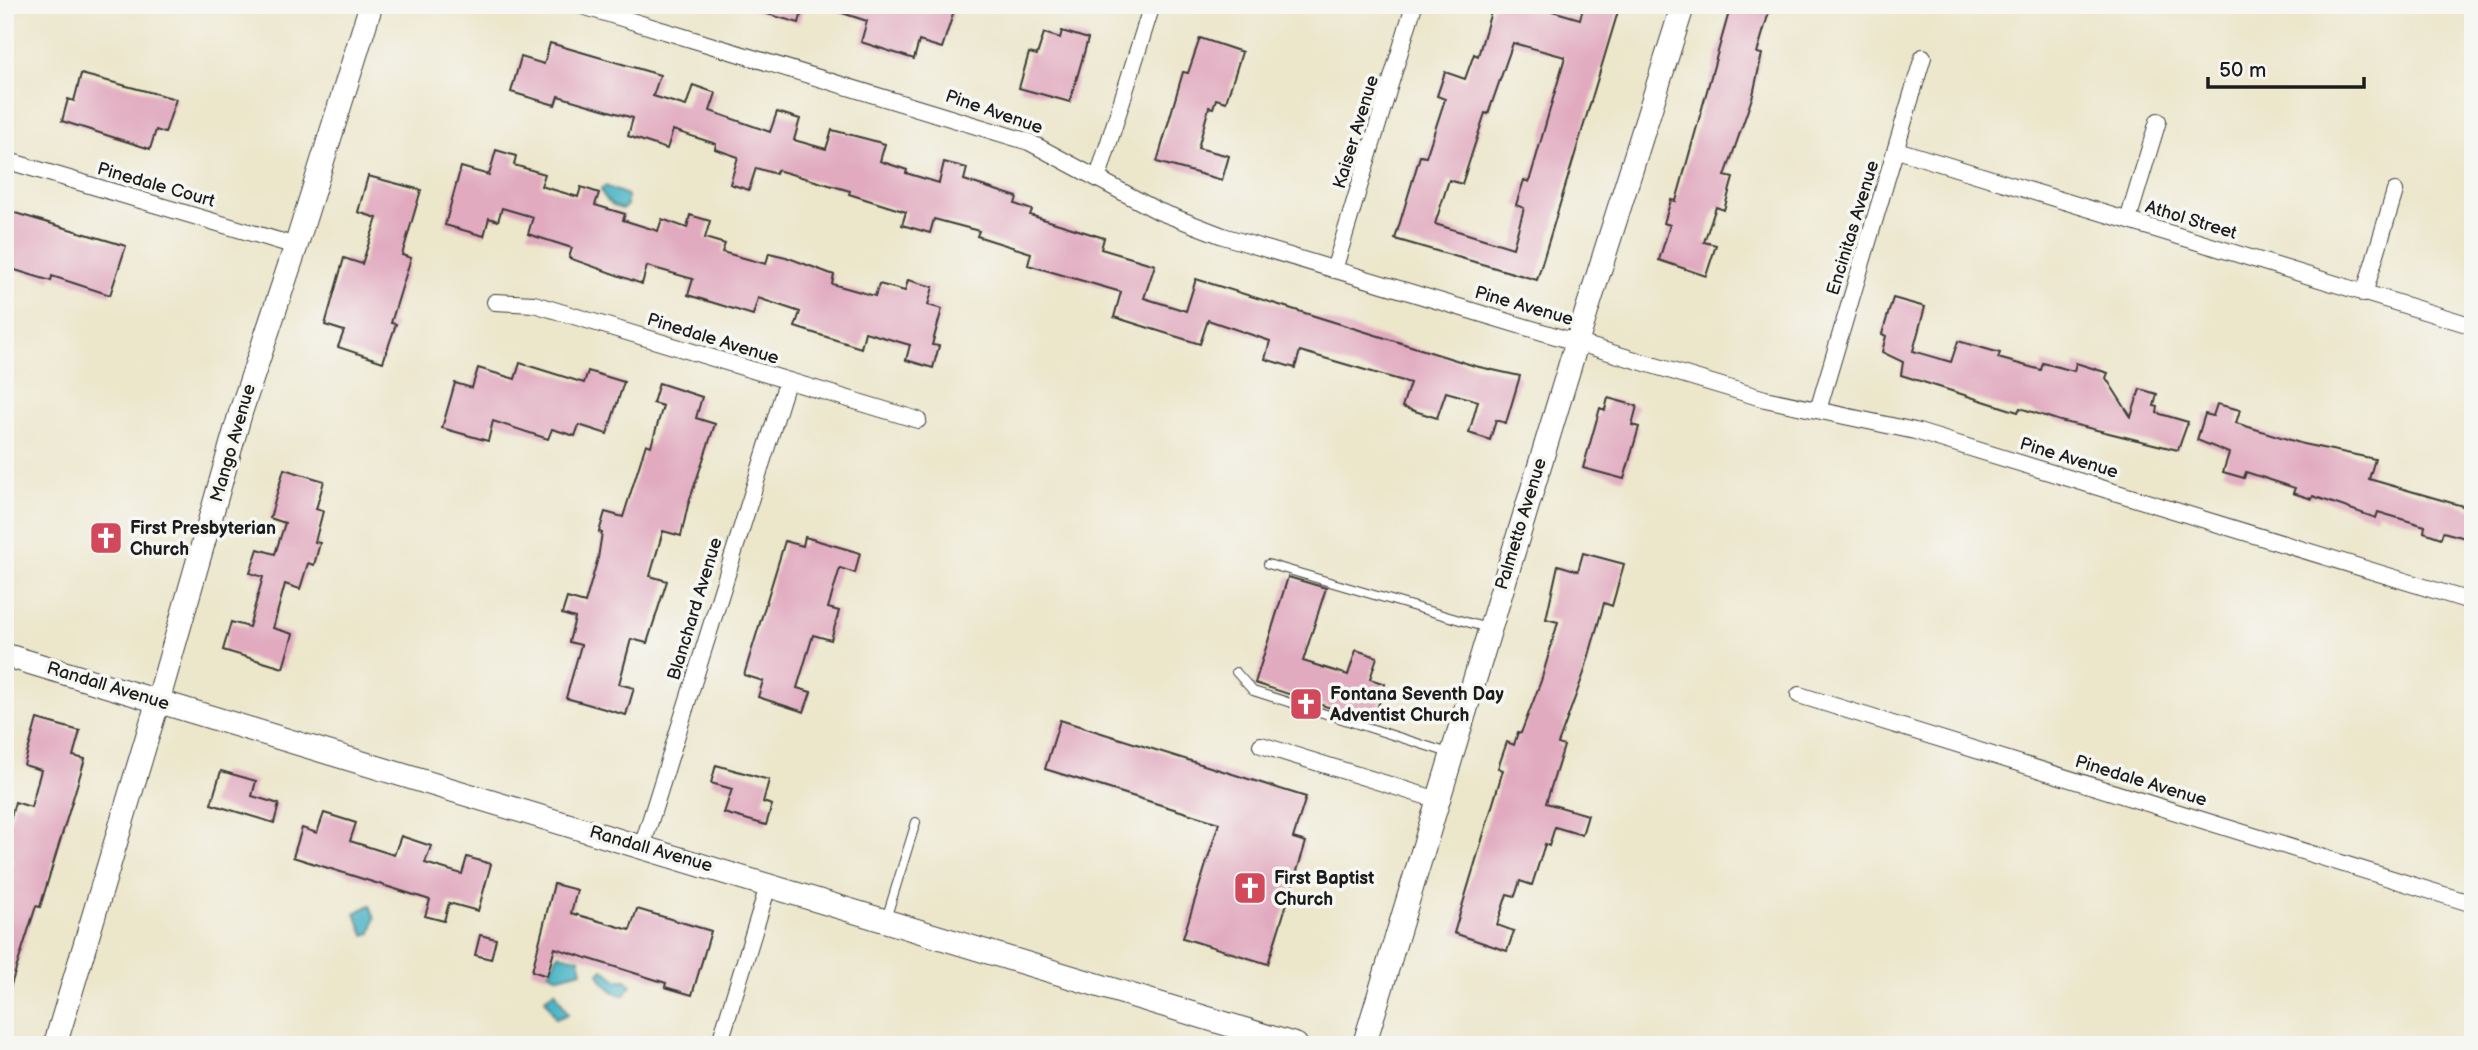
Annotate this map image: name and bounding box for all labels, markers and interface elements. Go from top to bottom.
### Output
scale bar [2208,46,2364,90]
text: 50 m [2219,58,2266,83]
street label: Kaiser Avenue [1329,73,1383,191]
street label: Pine Avenue [943,86,1046,139]
street label: Pinedale Court [95,158,218,212]
street label: Encinitas Avenue [1823,158,1884,298]
street label: Athol Street [2143,196,2240,244]
street label: Pine Avenue [1472,282,1576,330]
street label: Pinedale Avenue [645,309,782,369]
street label: Mango Avenue [206,381,260,504]
street label: Pine Avenue [2017,433,2121,483]
street label: Palmetto Avenue [1491,455,1551,592]
place label: First Presbyterian Church [130,518,276,560]
church icon: First Presbyterian Church [87,519,125,557]
street label: Blanchard Avenue [663,535,727,683]
street label: Randall Avenue [44,657,172,715]
place label: Fontana Seventh Day Adventist Church [1329,684,1504,726]
church icon: Fontana Seventh Day Adventist Church [1287,685,1325,723]
street label: Pinedale Avenue [2073,751,2210,811]
street label: Randall Avenue [587,821,715,877]
place label: First Baptist Church [1274,868,1374,910]
church icon: First Baptist Church [1231,869,1269,907]

